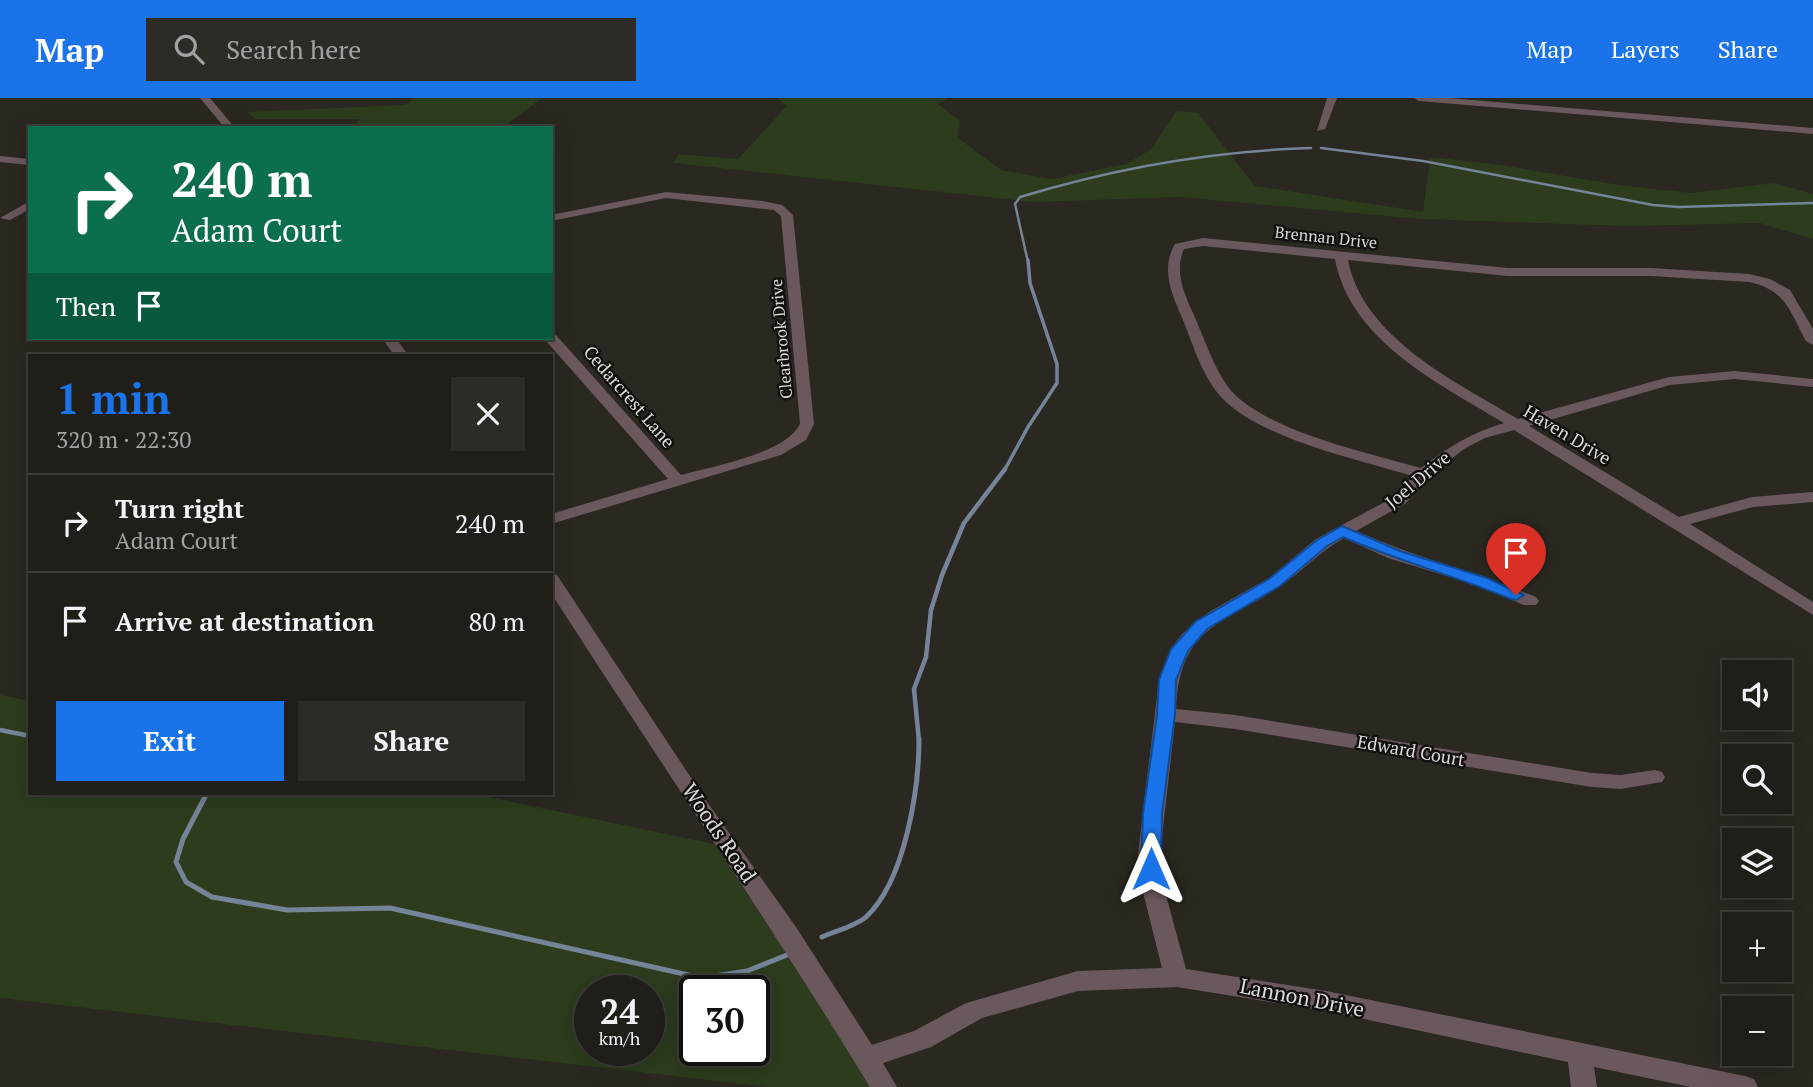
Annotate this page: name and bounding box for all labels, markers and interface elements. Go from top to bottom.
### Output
search box [146,18,636,81]
text: Map [35,28,104,71]
icon: search [170,30,208,68]
text: Search here [226,32,361,66]
text: Map [1526,33,1573,65]
text: Layers [1611,33,1680,65]
text: Share [1718,33,1778,65]
text: 240 m [171,146,313,211]
icon: right [56,154,147,245]
text: Adam Court [171,209,342,251]
street label: Brennan Drive [1274,221,1378,253]
street label: Clearbrook Drive [765,278,797,400]
icon: arrive [130,287,168,325]
text: Then [56,289,116,323]
street label: Cedarcrest Lane [579,340,681,453]
text: 1 min [56,370,171,426]
button: close [451,377,525,451]
street label: Haven Drive [1519,399,1616,470]
text: 320 m · 22:30 [56,424,191,455]
street label: Joel Drive [1380,445,1455,513]
text: Turn right [115,491,244,525]
icon: right [56,504,94,542]
text: 240 m [455,506,525,540]
pin [1486,523,1546,595]
text: Adam Court [115,525,238,556]
icon: arrive [1497,534,1535,572]
icon: arrive [56,602,94,640]
text: Arrive at destination [115,604,374,638]
text: 80 m [469,604,525,638]
map controls [1722,660,1792,1066]
button: sound [1722,660,1792,730]
button: Exit [56,701,284,781]
button: Share [298,701,525,781]
street label: Edward Court [1355,729,1467,771]
button: search [1722,744,1792,814]
street label: Woods Road [676,777,764,888]
button: layers [1722,828,1792,898]
position arrow [1114,832,1188,906]
button: + [1722,912,1792,982]
street label: Lannon Drive [1238,971,1367,1023]
speed limit sign: 30 [679,975,770,1066]
text: 24 [600,988,639,1034]
button: − [1722,996,1792,1066]
text: km/h [599,1026,640,1050]

